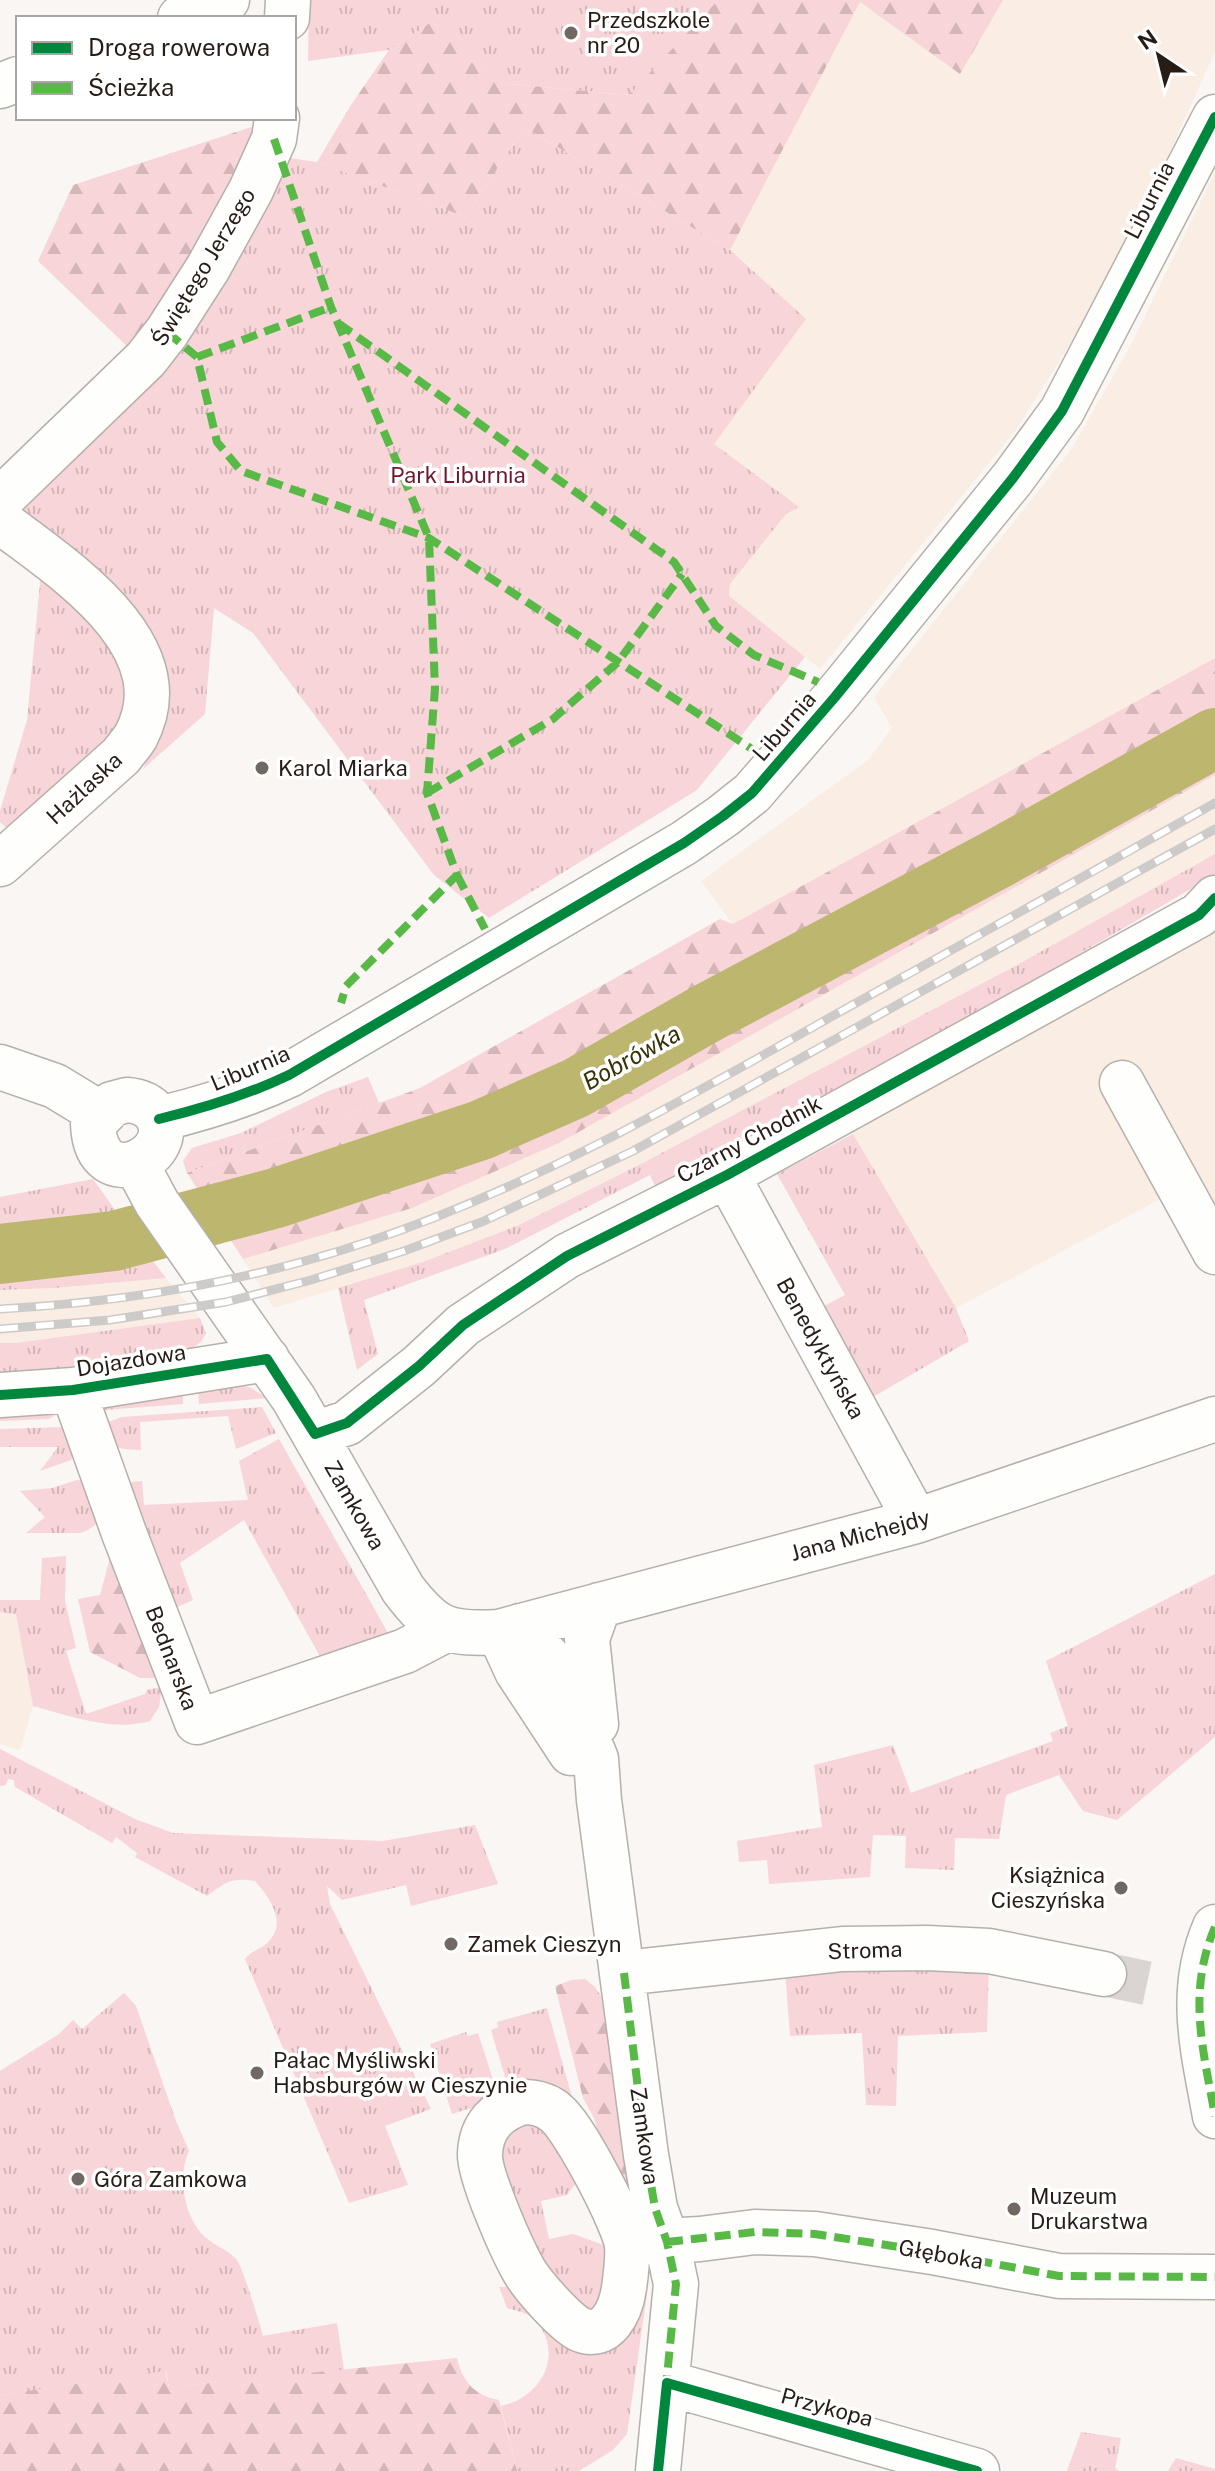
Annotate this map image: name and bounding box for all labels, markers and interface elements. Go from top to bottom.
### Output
place label: Przedszkole nr 20 [587,7,710,58]
legend [16,16,296,120]
north arrow [1119,16,1199,96]
marker: Przedszkole nr 20 [562,24,580,42]
text: N [1133,24,1162,55]
text: Droga rowerowa [88,33,270,61]
text: Ścieżka [88,73,174,101]
street label: Liburnia [1119,157,1179,243]
street label: Świętego Jerzego [145,183,260,351]
park label: Park Liburnia [390,462,526,488]
street label: Liburnia [747,686,821,766]
street label: Hażlaska [41,747,127,829]
place label: Karol Miarka [278,755,408,781]
marker: Karol Miarka [253,759,271,777]
water label: Bobrówka [577,1019,685,1095]
street label: Liburnia [207,1040,293,1096]
street label: Czarny Chodnik [672,1090,826,1188]
street label: Benedyktyńska [771,1273,871,1423]
street label: Dojazdowa [74,1339,188,1381]
street label: Zamkowa [319,1456,391,1554]
street label: Jana Michejdy [787,1504,933,1566]
street label: Bednarska [140,1602,204,1714]
place label: Książnica Cieszyńska [991,1862,1105,1913]
marker: Książnica Cieszyńska [1112,1879,1130,1897]
place label: Zamek Cieszyn [467,1931,621,1957]
marker: Zamek Cieszyn [442,1935,460,1953]
street label: Stroma [827,1936,903,1964]
place label: Pałac Myśliwski Habsburgów w Cieszynie [273,2047,528,2098]
marker: Pałac Myśliwski Habsburgów w Cieszynie [248,2064,266,2082]
street label: Zamkowa [625,2085,665,2187]
place label: Góra Zamkowa [94,2166,247,2192]
marker: Góra Zamkowa [69,2170,87,2188]
place label: Muzeum Drukarstwa [1030,2183,1148,2234]
marker: Muzeum Drukarstwa [1005,2200,1023,2218]
street label: Głęboka [897,2234,985,2274]
street label: Przykopa [778,2382,876,2432]

